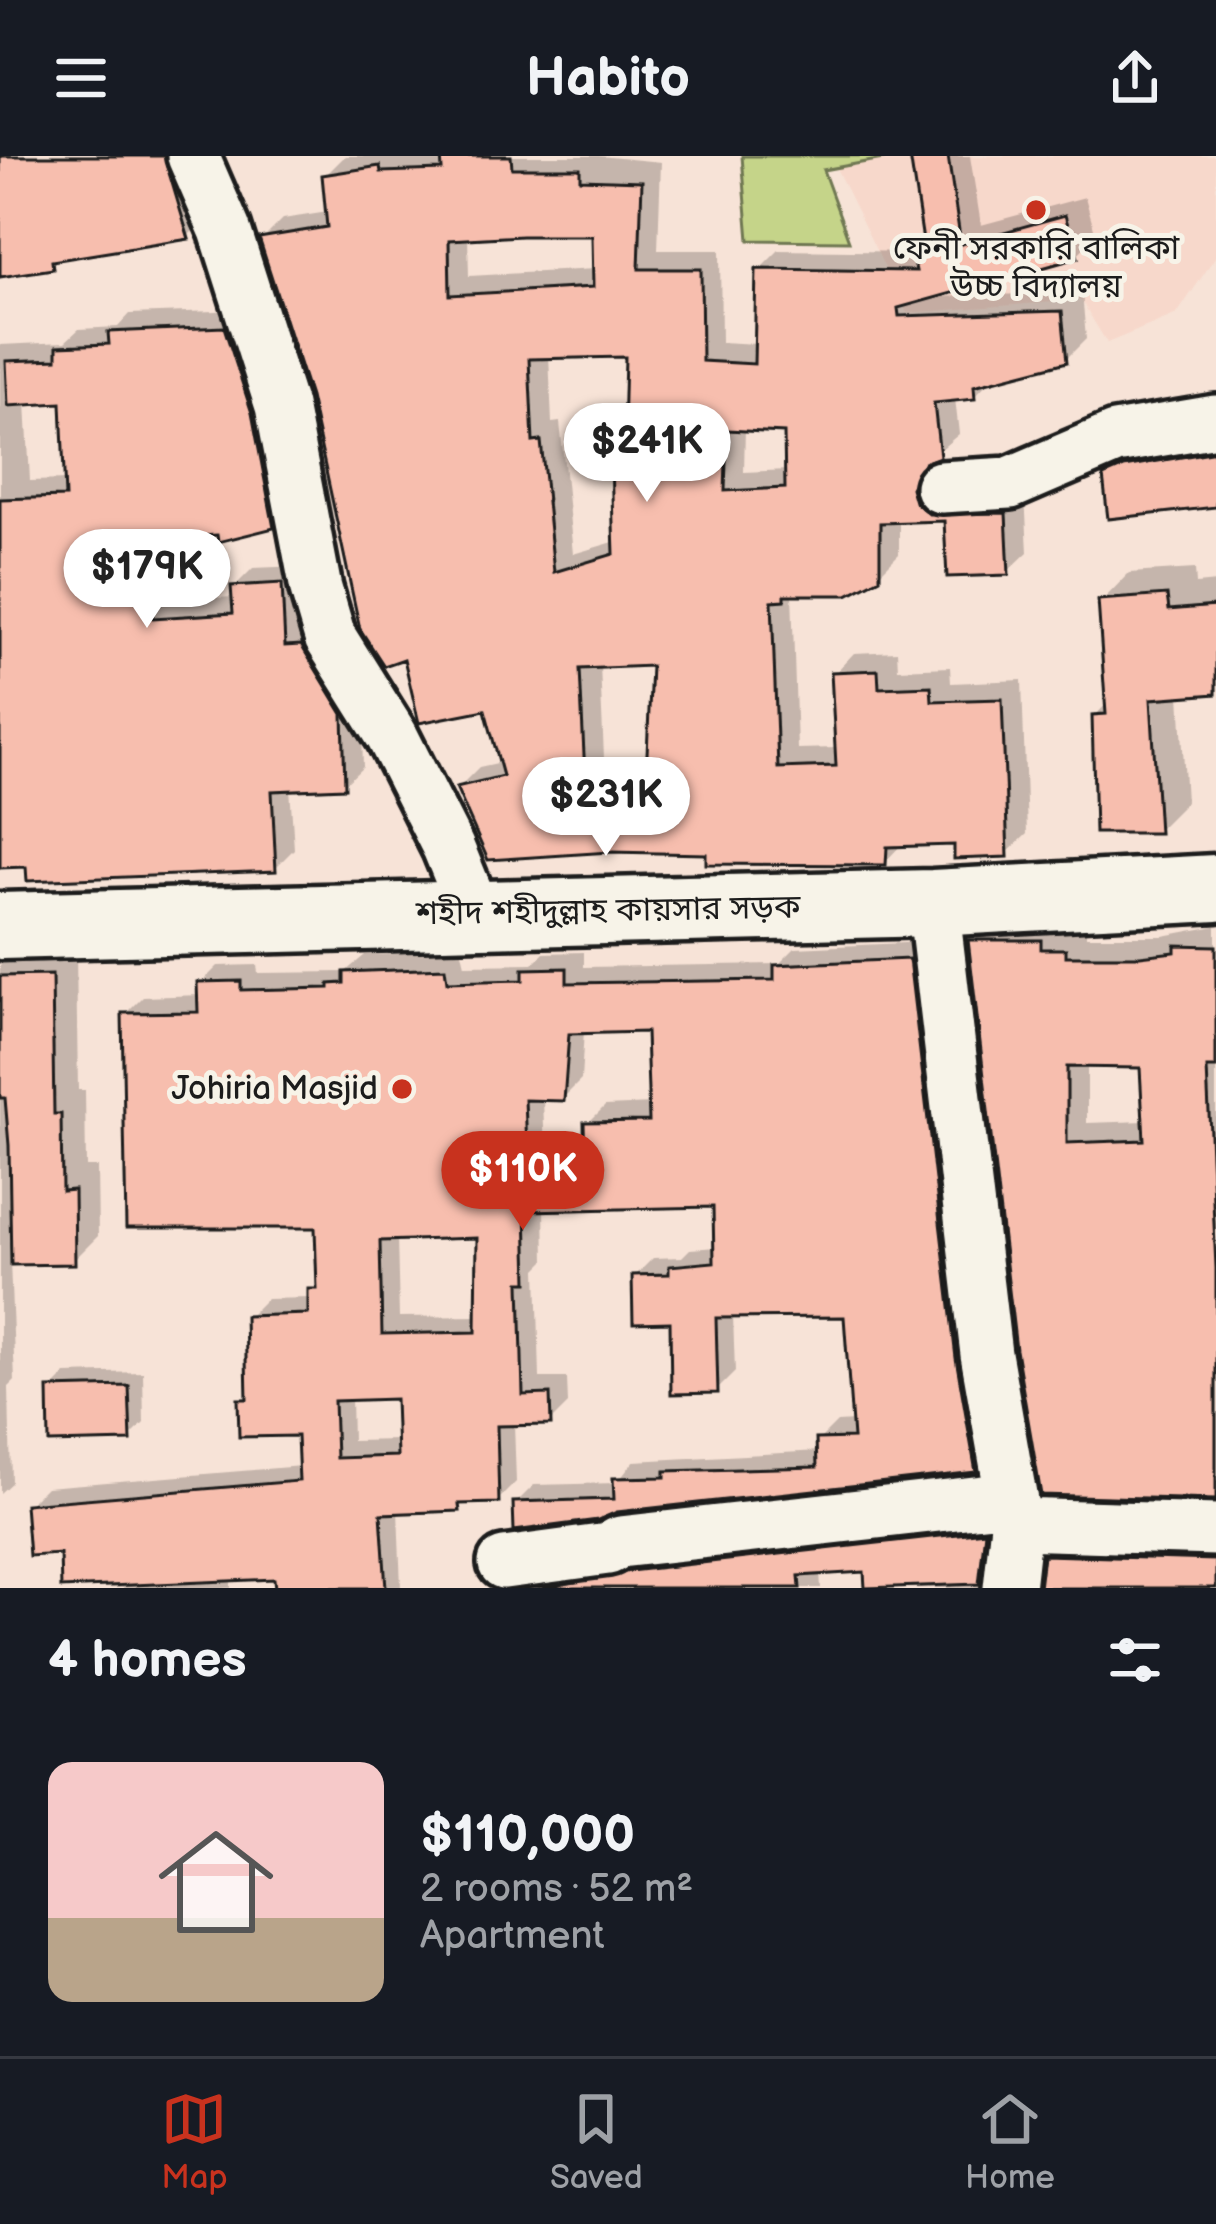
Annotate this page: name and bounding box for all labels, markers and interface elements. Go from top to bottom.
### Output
icon: menu [48,45,114,111]
icon: share [1102,45,1168,111]
text: Habito [526,46,690,111]
marker: ফেনী সরকারি বালিকা উচ্চ বিদ্যালয় [1023,197,1049,223]
place label: ফেনী সরকারি বালিকা উচ্চ বিদ্যালয় [893,228,1181,307]
pin: $241K [563,403,731,505]
text: $241K [591,418,703,465]
pin: $179K [63,529,231,631]
text: $179K [90,544,204,591]
pin: $231K [522,757,690,859]
text: $231K [549,772,663,819]
street label: শহীদ শহীদুল্লাহ কায়সার সড়ক [414,887,801,934]
place label: Johiria Masjid [172,1069,378,1109]
marker: Johiria Masjid [389,1076,415,1102]
pin: $110K [439,1131,607,1233]
text: $110K [468,1146,578,1193]
icon: filters [1102,1627,1168,1693]
text: 4 homes [48,1630,247,1691]
text: $110,000 [420,1805,635,1866]
icon: home [144,1810,288,1954]
text: 2 rooms · 52 m² [420,1866,693,1913]
text: Apartment [420,1913,604,1960]
tab: Map [161,2086,228,2198]
tab: Saved [550,2086,643,2198]
tab: Home [965,2086,1055,2198]

